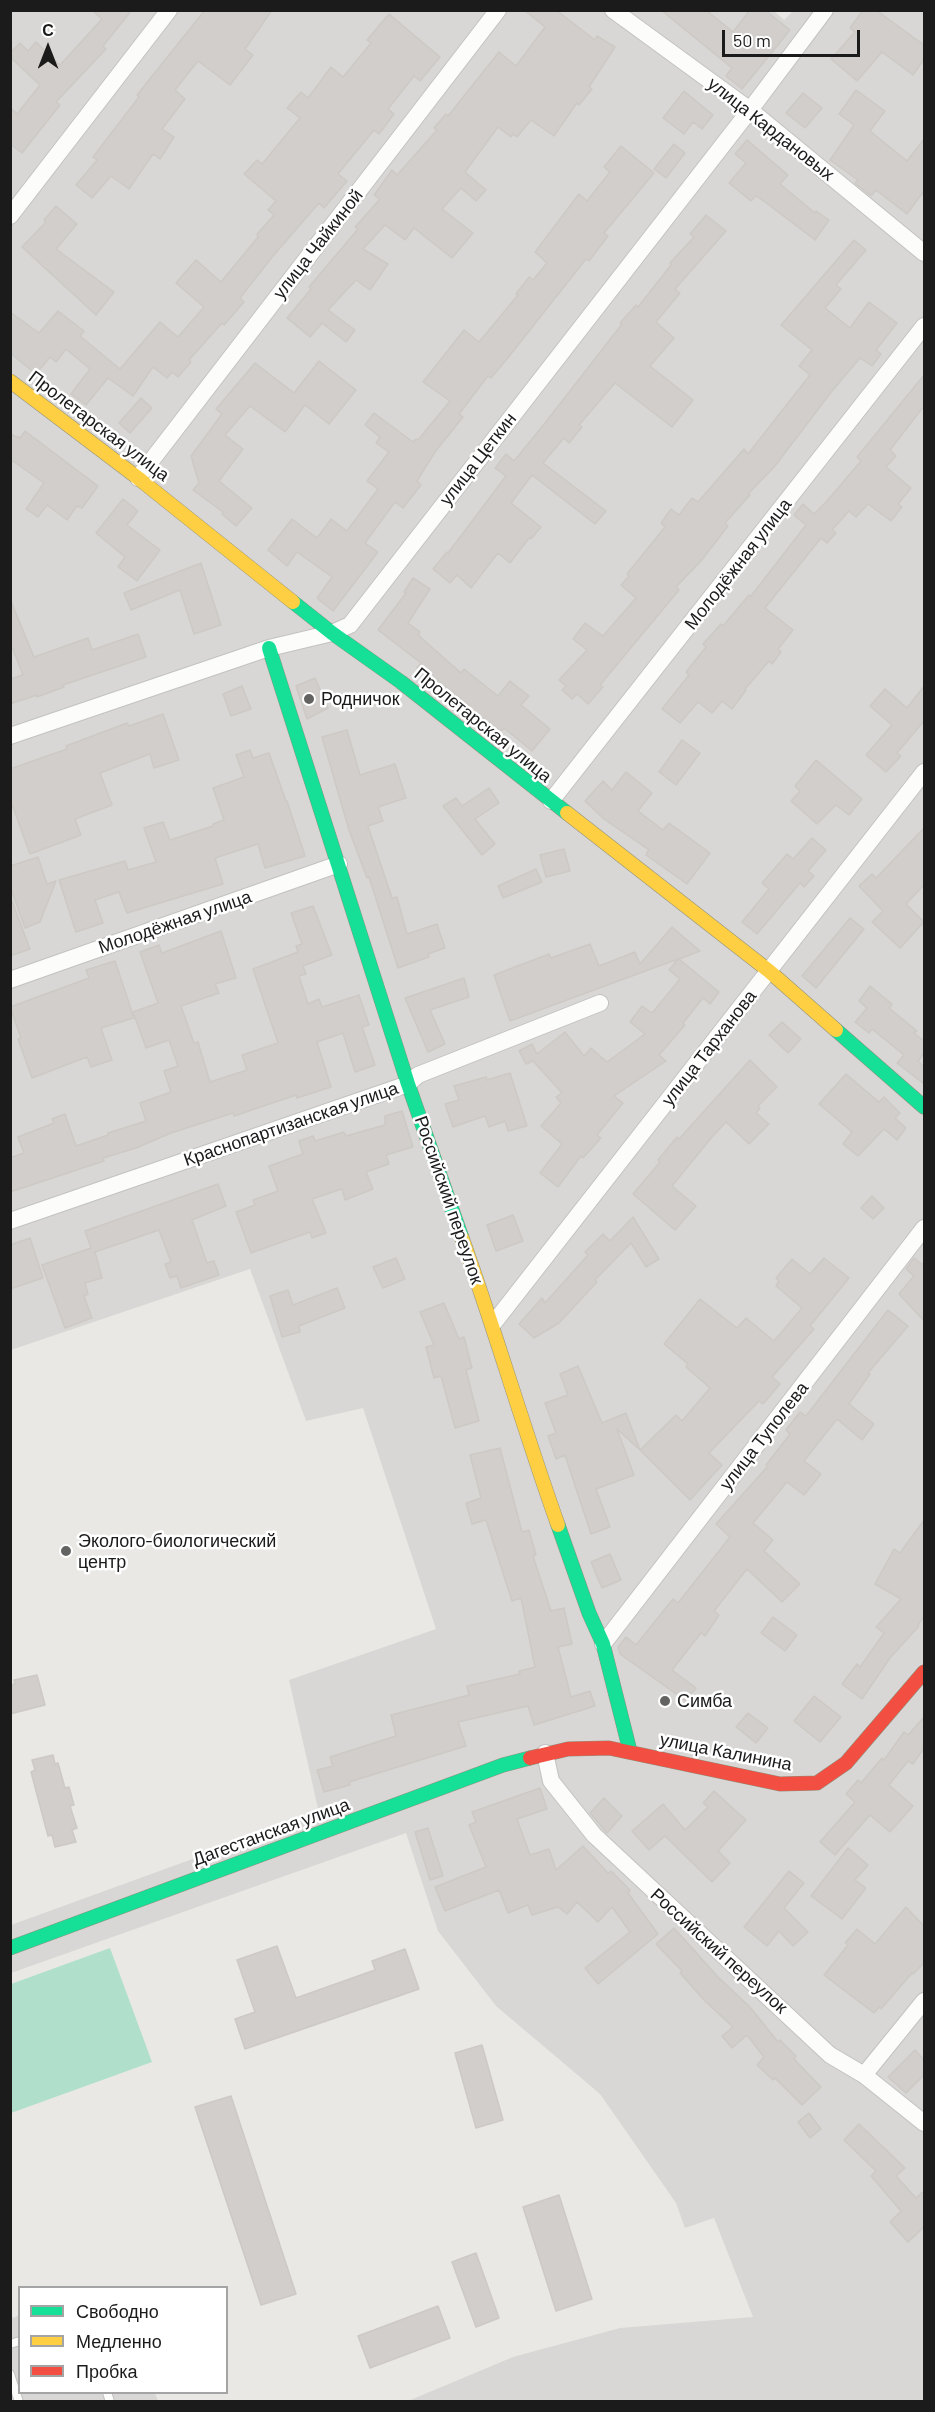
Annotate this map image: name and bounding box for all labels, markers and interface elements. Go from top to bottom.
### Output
north arrow [18,18,78,78]
scale bar [725,18,863,56]
text: С [42,20,54,39]
text: 50 m [733,29,771,51]
street label: улица Кардановых [703,73,839,185]
street label: улица Чайкиной [269,185,367,303]
street label: Пролетарская улица [24,366,174,486]
street label: улица Цеткин [435,408,521,510]
street label: Молодёжная улица [680,494,796,634]
street label: Пролетарская улица [410,663,556,787]
place label: Родничок [321,688,400,710]
marker: Родничок [302,692,316,706]
street label: Молодёжная улица [96,886,254,958]
street label: улица Тарханова [657,986,761,1110]
street label: Краснопартизанская улица [181,1077,401,1171]
street label: Российский переулок [410,1113,488,1287]
street label: улица Туполева [715,1378,813,1494]
place label: Эколого-биологический центр [78,1530,276,1572]
marker: Эколого-биологический центр [59,1544,73,1558]
place label: Симба [677,1690,732,1712]
marker: Симба [658,1694,672,1708]
street label: улица Калинина [658,1729,794,1775]
street label: Дагестанская улица [190,1794,352,1870]
street label: Российский переулок [646,1884,792,2018]
legend [18,2286,228,2394]
text: Свободно [76,2300,159,2322]
text: Медленно [76,2330,162,2352]
text: Пробка [76,2360,138,2382]

